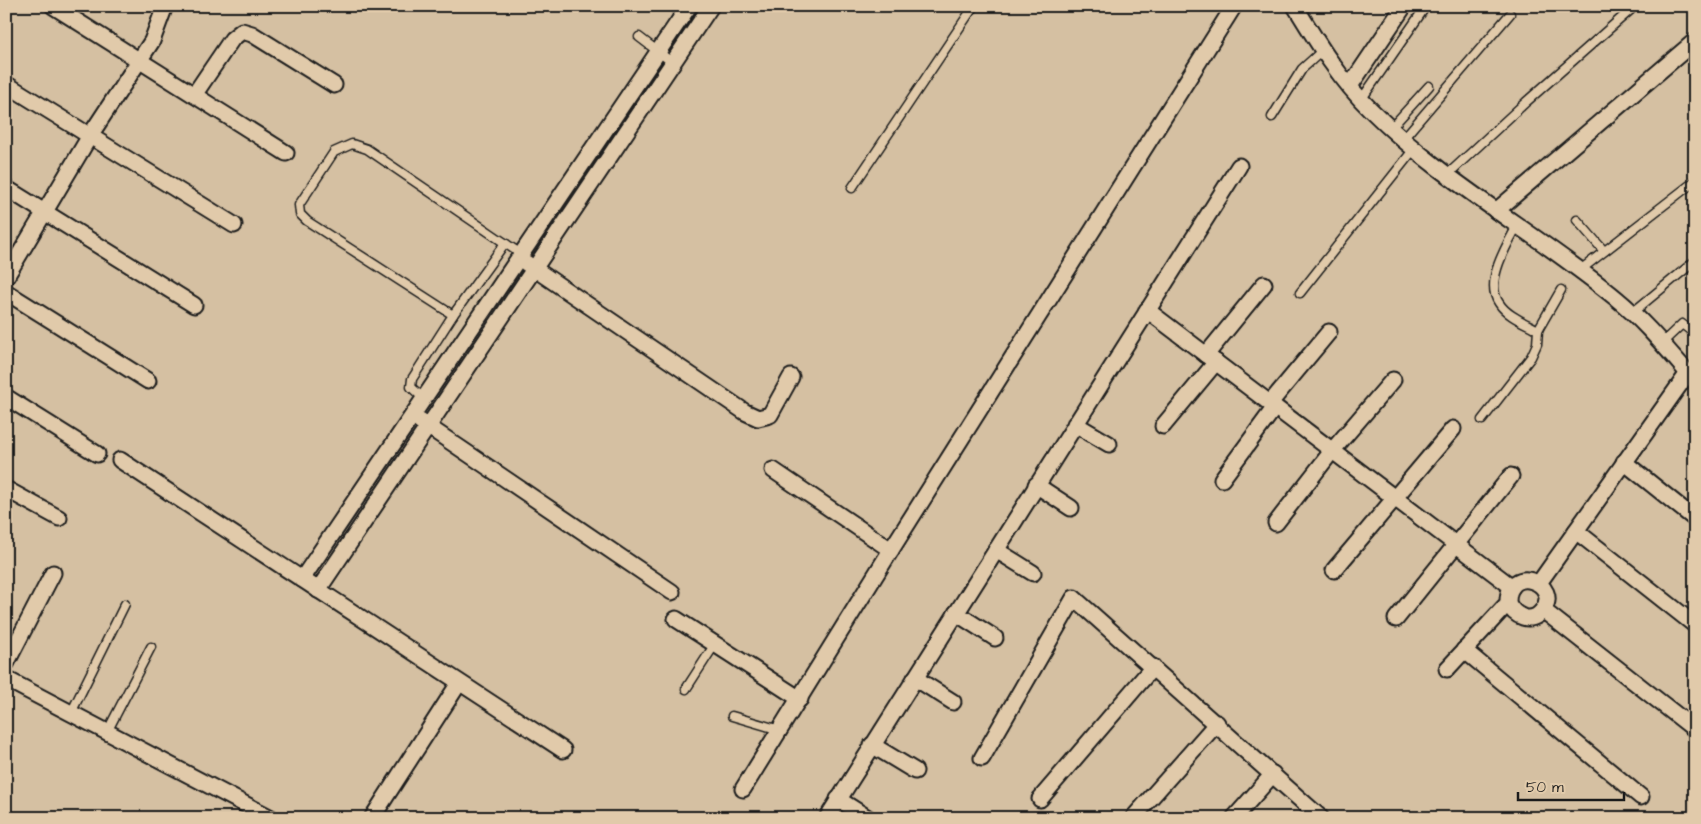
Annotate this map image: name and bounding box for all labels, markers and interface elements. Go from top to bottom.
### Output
scale bar [1518,769,1625,801]
text: 50 m [1526,777,1564,798]

